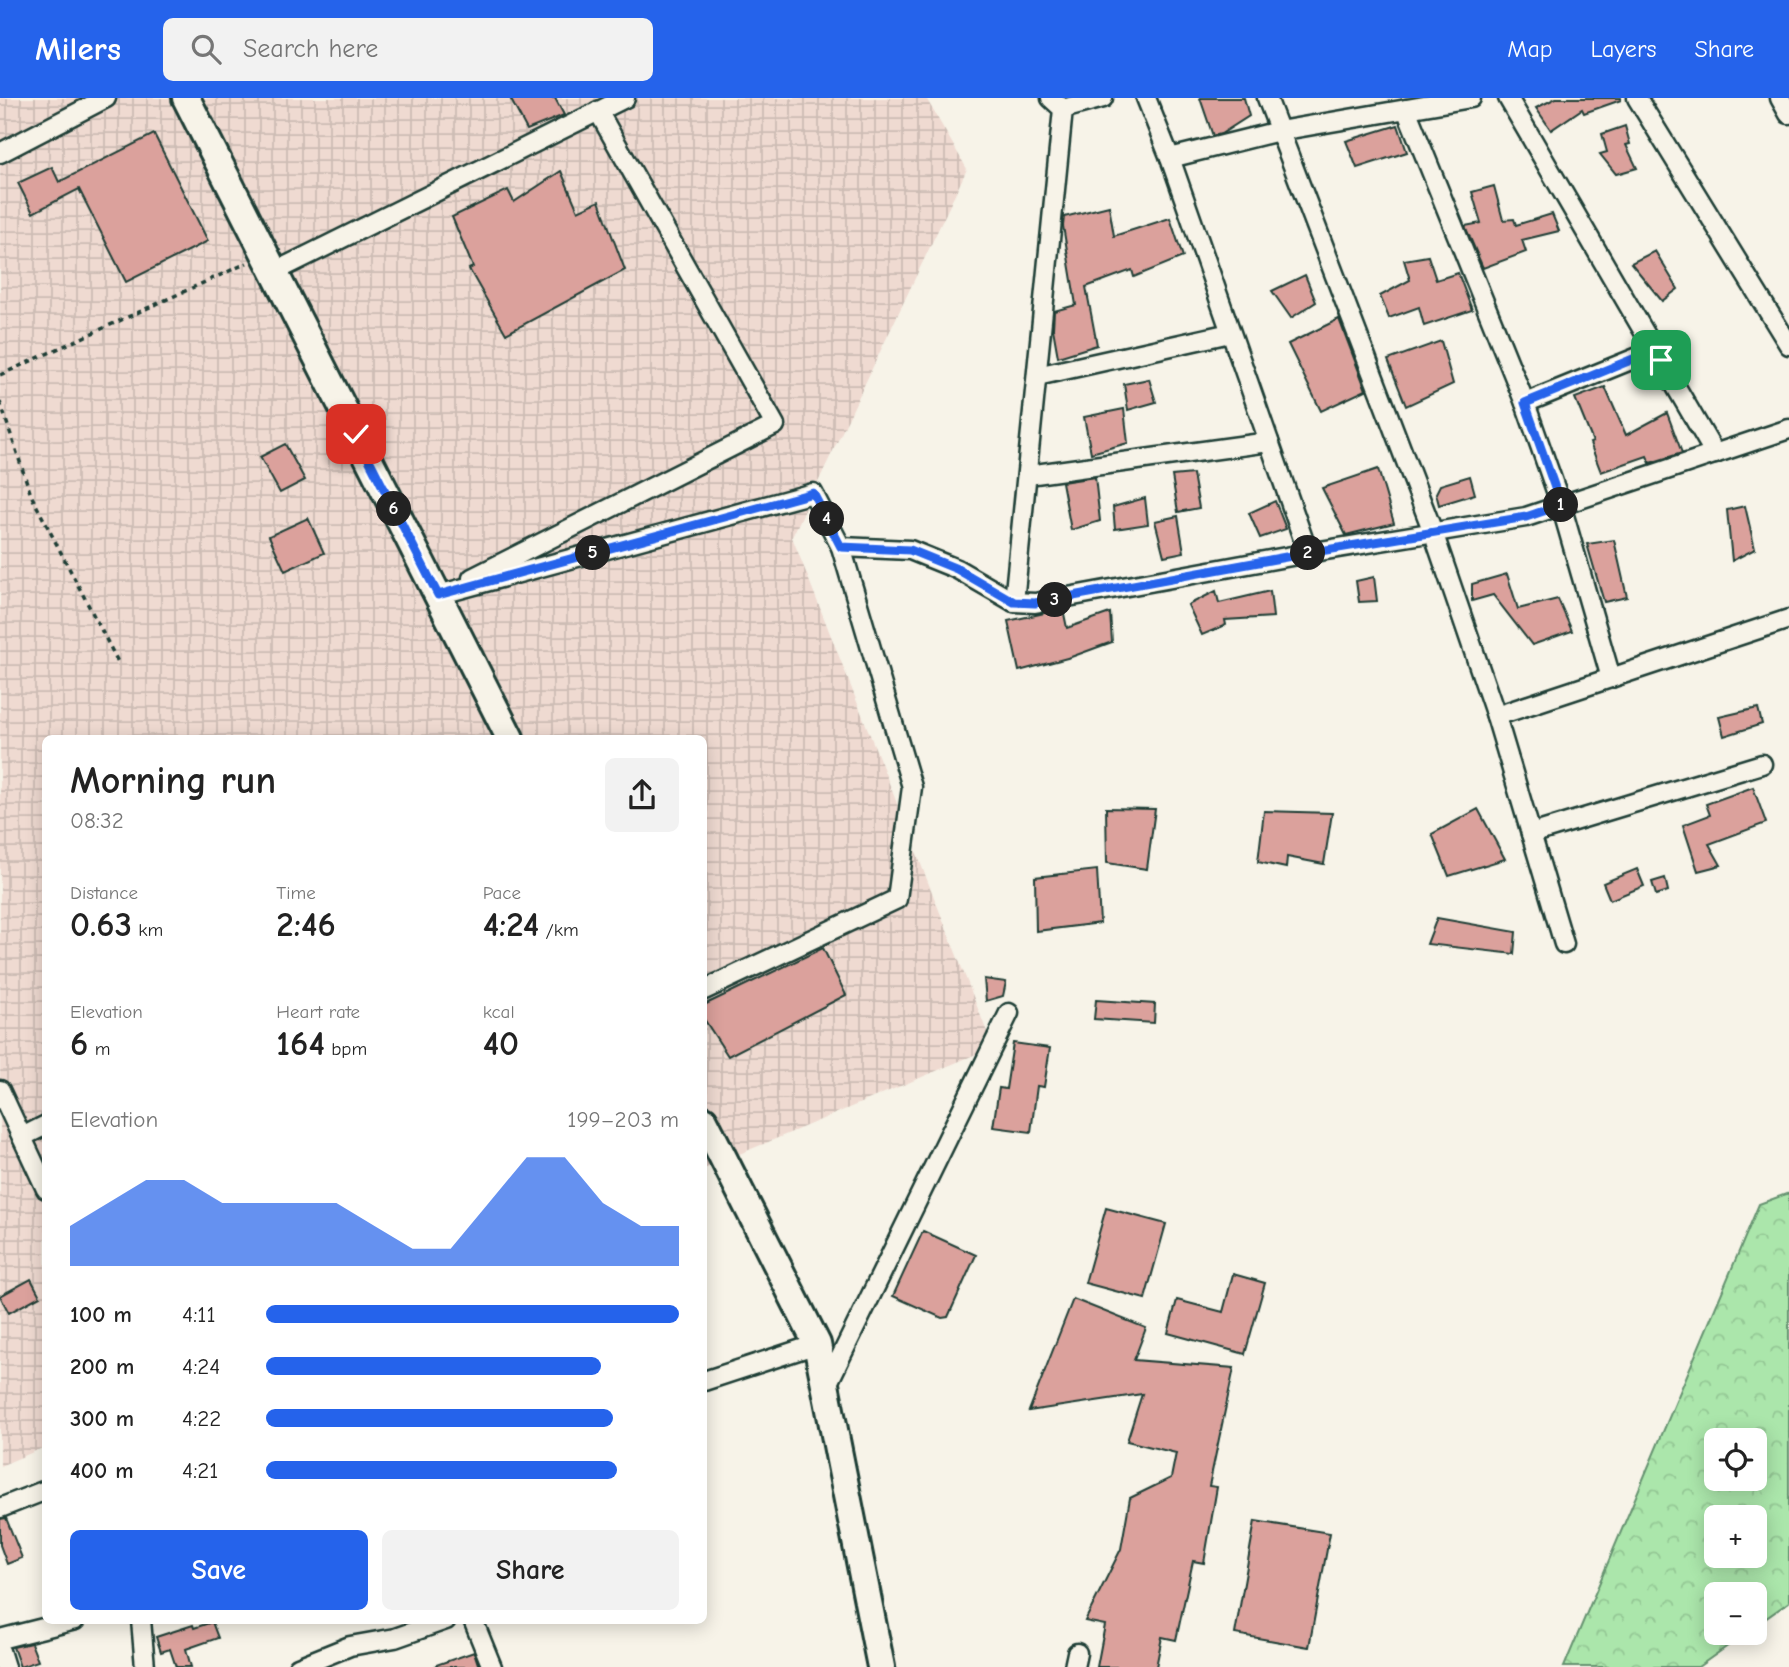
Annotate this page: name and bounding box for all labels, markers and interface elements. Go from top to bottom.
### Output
search box [163,18,653,81]
text: Milers [35,30,121,68]
icon: search [187,30,225,68]
text: Search here [243,34,378,64]
text: Map [1507,35,1553,63]
text: Layers [1591,35,1656,63]
text: Share [1694,35,1754,63]
pin [1631,330,1691,390]
icon: arrive [1642,341,1680,379]
pin [326,404,386,464]
icon: check [337,415,375,453]
pin: 1 [1544,488,1578,522]
pin: 6 [376,492,412,526]
text: 1 [1557,493,1564,515]
text: 6 [389,497,398,519]
pin: 4 [810,502,844,536]
text: 4 [822,507,831,529]
pin: 5 [576,536,610,570]
pin: 2 [1290,536,1326,570]
text: 5 [587,541,598,563]
text: 2 [1303,541,1312,563]
pin: 3 [1038,582,1072,618]
text: 3 [1050,588,1059,610]
button: share [605,758,679,832]
text: Morning run [70,759,276,803]
text: 08:32 [70,807,124,834]
text: Distance [70,882,138,904]
text: Time [276,882,316,904]
text: Pace [483,882,521,904]
text: 0.63 [70,904,132,945]
text: 2:46 [276,904,336,945]
text: 4:24 [483,904,539,945]
text: km [132,919,163,941]
text: /km [539,919,579,941]
text: Elevation [70,1001,143,1023]
text: Heart rate [276,1001,360,1023]
text: kcal [483,1001,515,1023]
text: 6 [70,1023,88,1064]
text: 164 [276,1023,325,1064]
text: 40 [483,1023,519,1064]
text: m [88,1038,110,1060]
text: bpm [325,1038,367,1060]
text: Elevation [70,1106,158,1133]
text: 199–203 m [567,1106,679,1133]
text: 100 m [70,1301,132,1328]
text: 4:11 [182,1301,216,1328]
text: 200 m [70,1353,134,1380]
text: 4:24 [182,1353,220,1380]
text: 300 m [70,1405,134,1432]
text: 4:22 [182,1405,221,1432]
map controls [1704,1428,1767,1645]
button: locate [1704,1428,1767,1491]
text: 400 m [70,1457,134,1484]
text: 4:21 [182,1457,218,1484]
button: + [1704,1505,1767,1568]
button: Save [70,1530,368,1610]
button: Share [382,1530,679,1610]
button: − [1704,1582,1767,1645]

